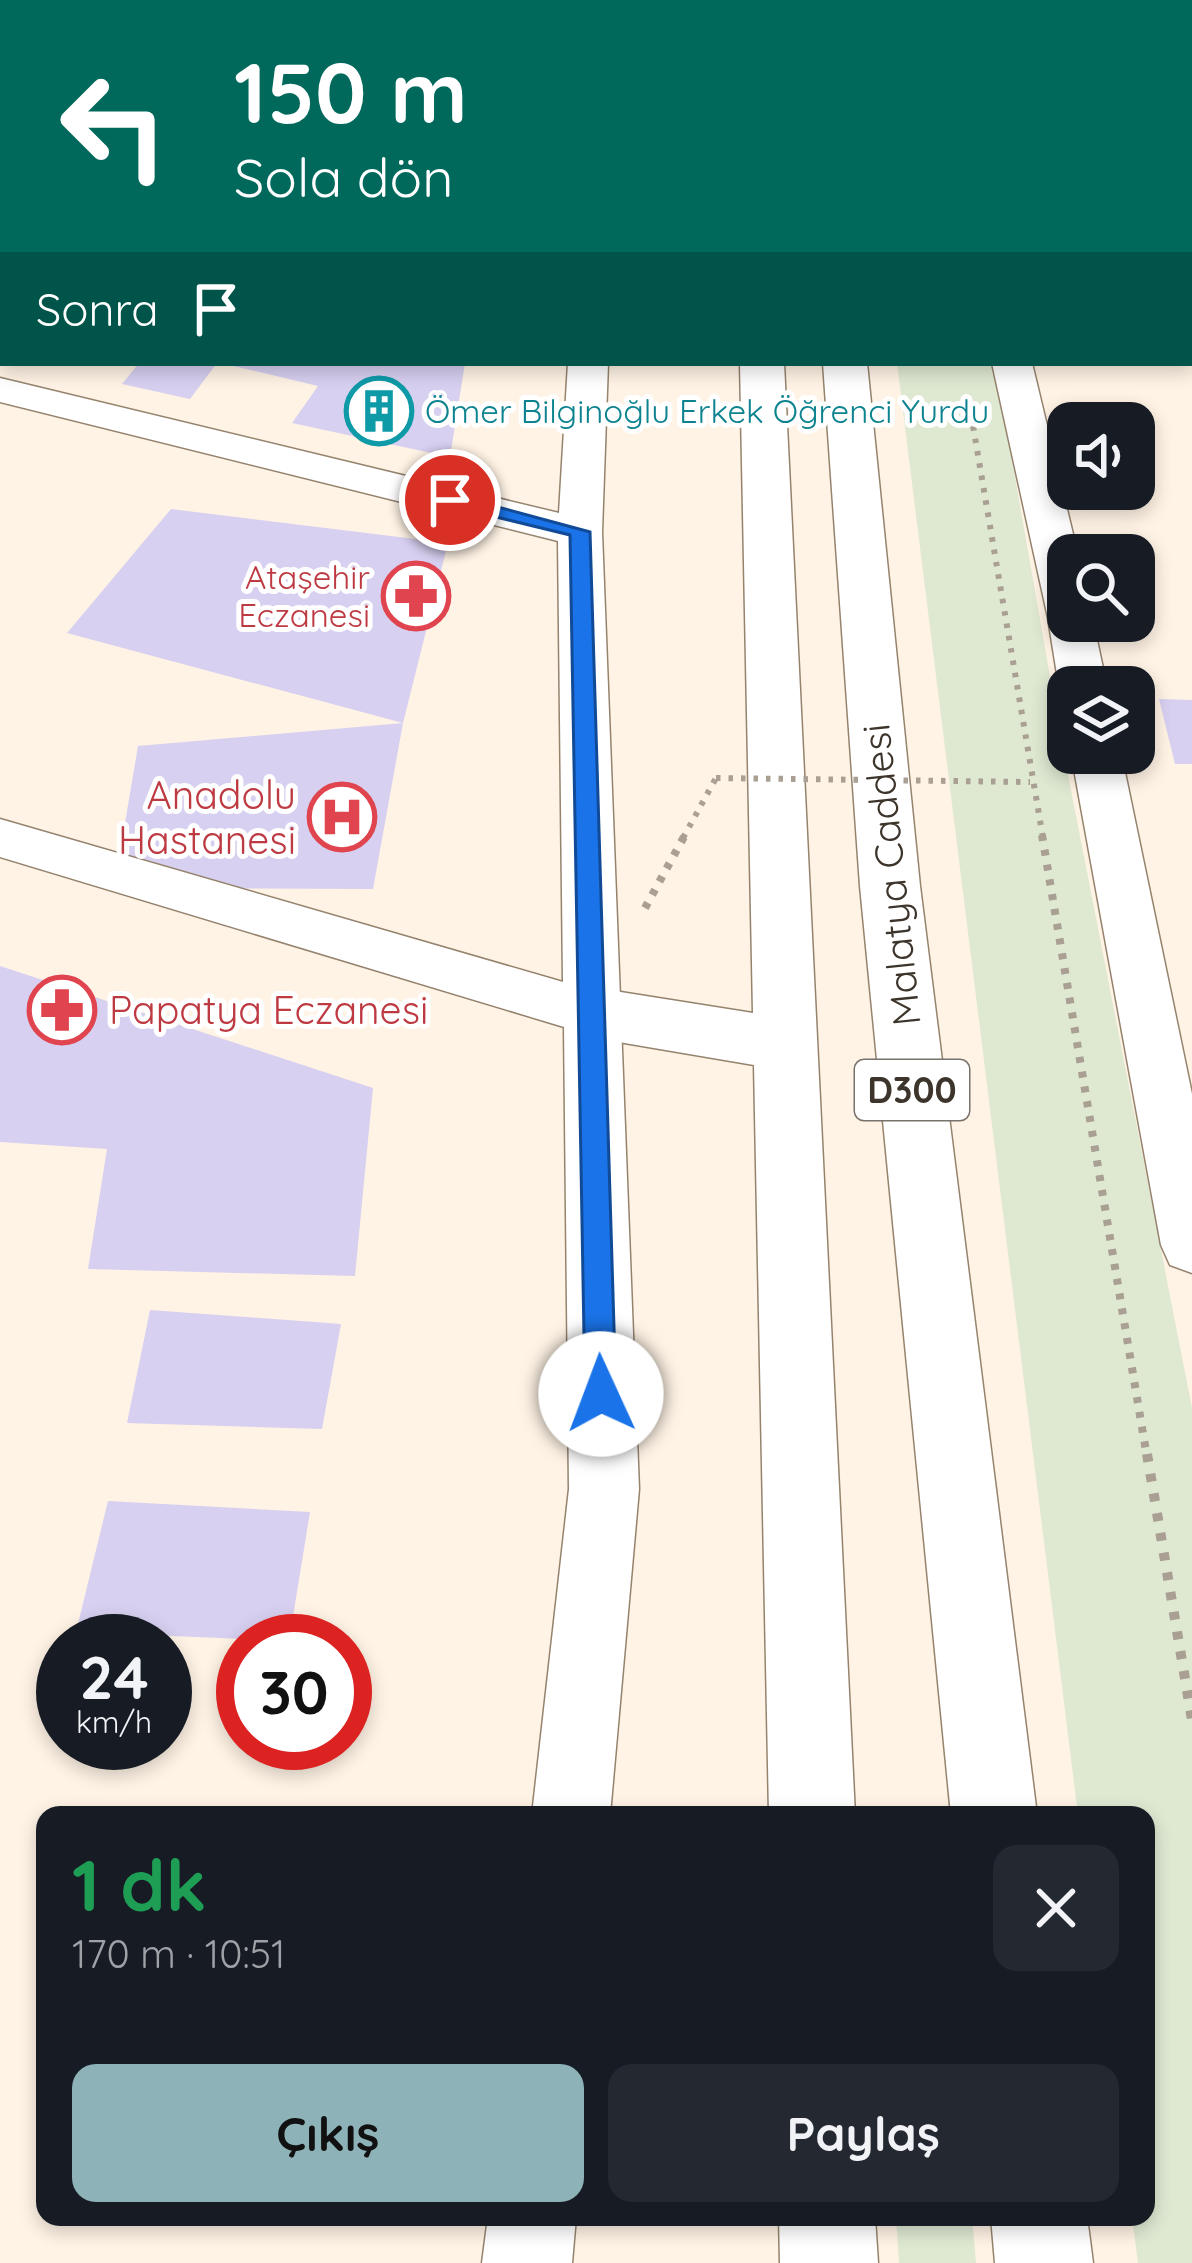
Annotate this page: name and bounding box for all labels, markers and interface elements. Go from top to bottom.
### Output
text: 150 m [234,39,468,144]
icon: left [36,48,192,204]
text: Sola dön [234,143,453,211]
icon: arrive [183,276,249,342]
text: Sonra [36,281,159,337]
building icon: Ömer Bilginoğlu Erkek Öğrenci Yurdu [344,376,414,446]
place label: Ömer Bilginoğlu Erkek Öğrenci Yurdu [425,390,989,431]
map controls [1047,402,1155,774]
button: sound [1047,402,1155,510]
pin [399,449,501,551]
icon: arrive [417,467,483,533]
button: search [1047,534,1155,642]
place label: Ataşehir Eczanesi [238,556,370,635]
pharmacy icon: Ataşehir Eczanesi [381,561,451,631]
button: layers [1047,666,1155,774]
street label: Malatya Caddesi [850,722,931,1028]
place label: Anadolu Hastanesi [118,770,296,864]
hospital icon: Anadolu Hastanesi [307,782,377,852]
pharmacy icon: Papatya Eczanesi [27,975,97,1045]
place label: Papatya Eczanesi [109,985,428,1034]
road number: D300 [855,1060,969,1120]
position arrow [538,1331,664,1457]
speed limit sign: 30 [216,1614,372,1770]
text: 24 [79,1639,149,1714]
text: km/h [76,1703,152,1741]
text: 1 dk [72,1839,206,1929]
button: close [993,1845,1119,1971]
text: 170 m · 10:51 [72,1929,285,1978]
button: Çıkış [72,2064,584,2202]
button: Paylaş [608,2064,1119,2202]

